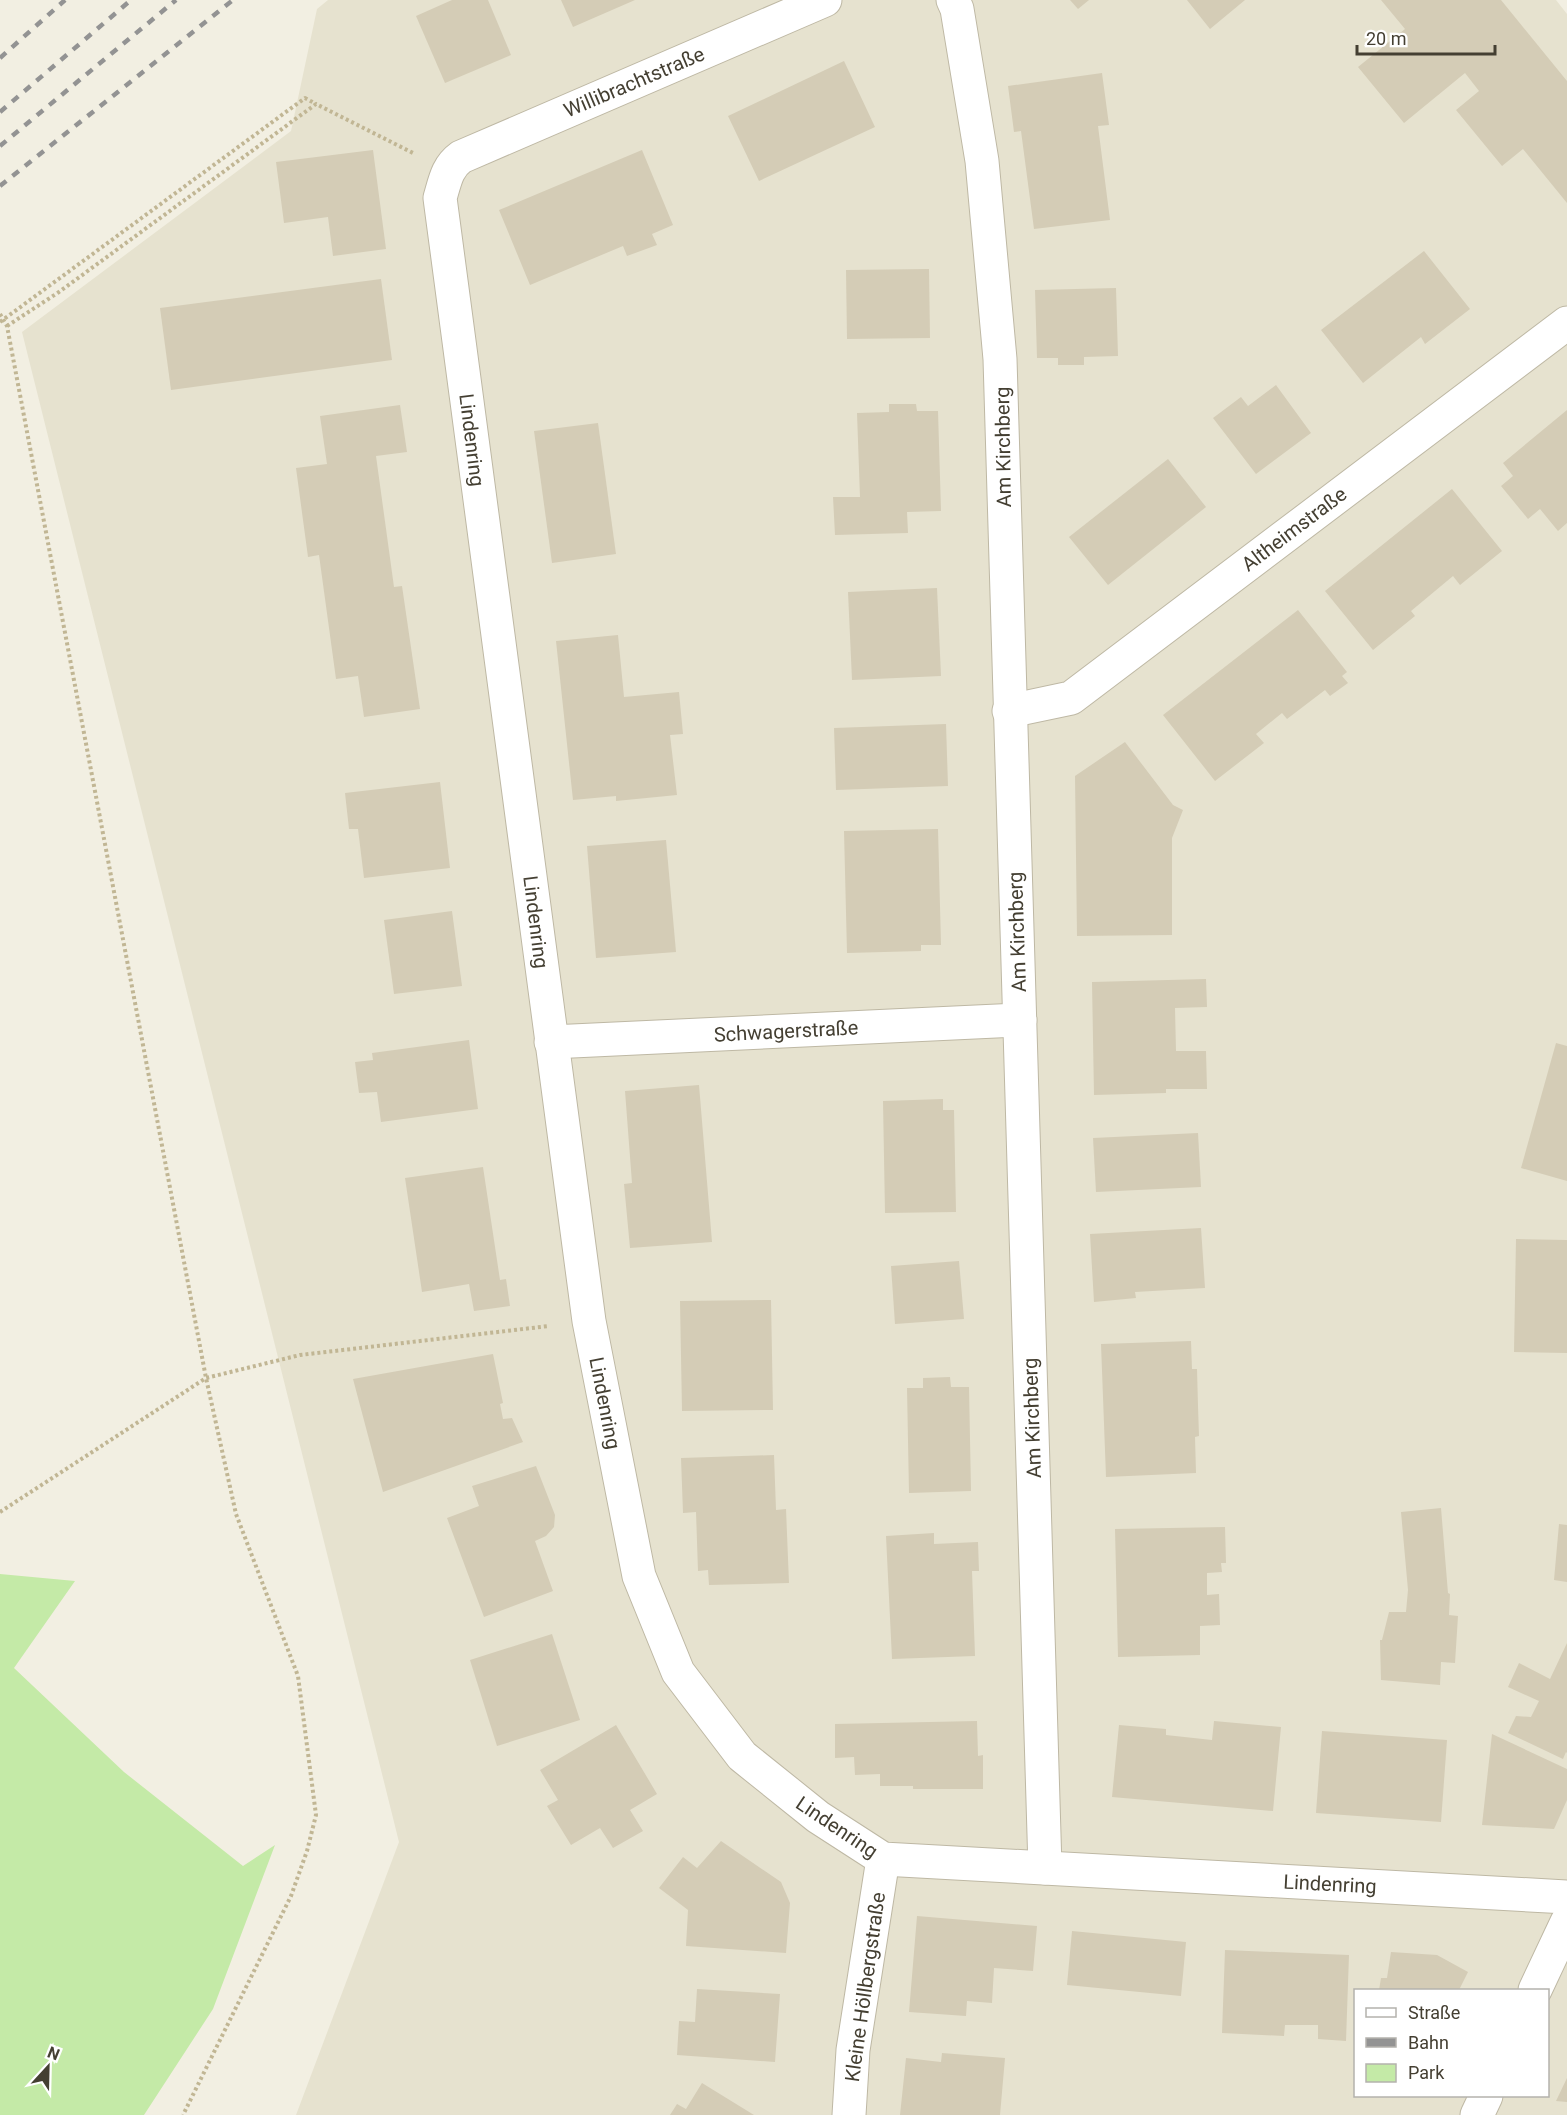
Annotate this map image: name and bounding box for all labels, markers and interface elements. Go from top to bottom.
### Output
scale bar [1357,18,1495,56]
text: 20 m [1366,28,1406,49]
street label: Willibrachtstraße [560,42,708,122]
street label: Am Kirchberg [990,386,1016,508]
street label: Lindenring [454,392,490,488]
street label: Altheimstraße [1237,482,1351,576]
street label: Am Kirchberg [1003,871,1031,993]
street label: Lindenring [518,874,554,970]
street label: Schwagerstraße [713,1015,859,1047]
street label: Lindenring [584,1355,626,1451]
street label: Am Kirchberg [1018,1357,1046,1479]
street label: Lindenring [792,1791,882,1863]
street label: Lindenring [1283,1870,1377,1898]
street label: Kleine Höllbergstraße [840,1891,890,2083]
legend [1354,1989,1549,2097]
text: Straße [1408,2002,1460,2023]
text: Bahn [1408,2032,1449,2053]
north arrow [18,2037,78,2097]
text: N [45,2043,62,2064]
text: Park [1408,2062,1445,2083]

